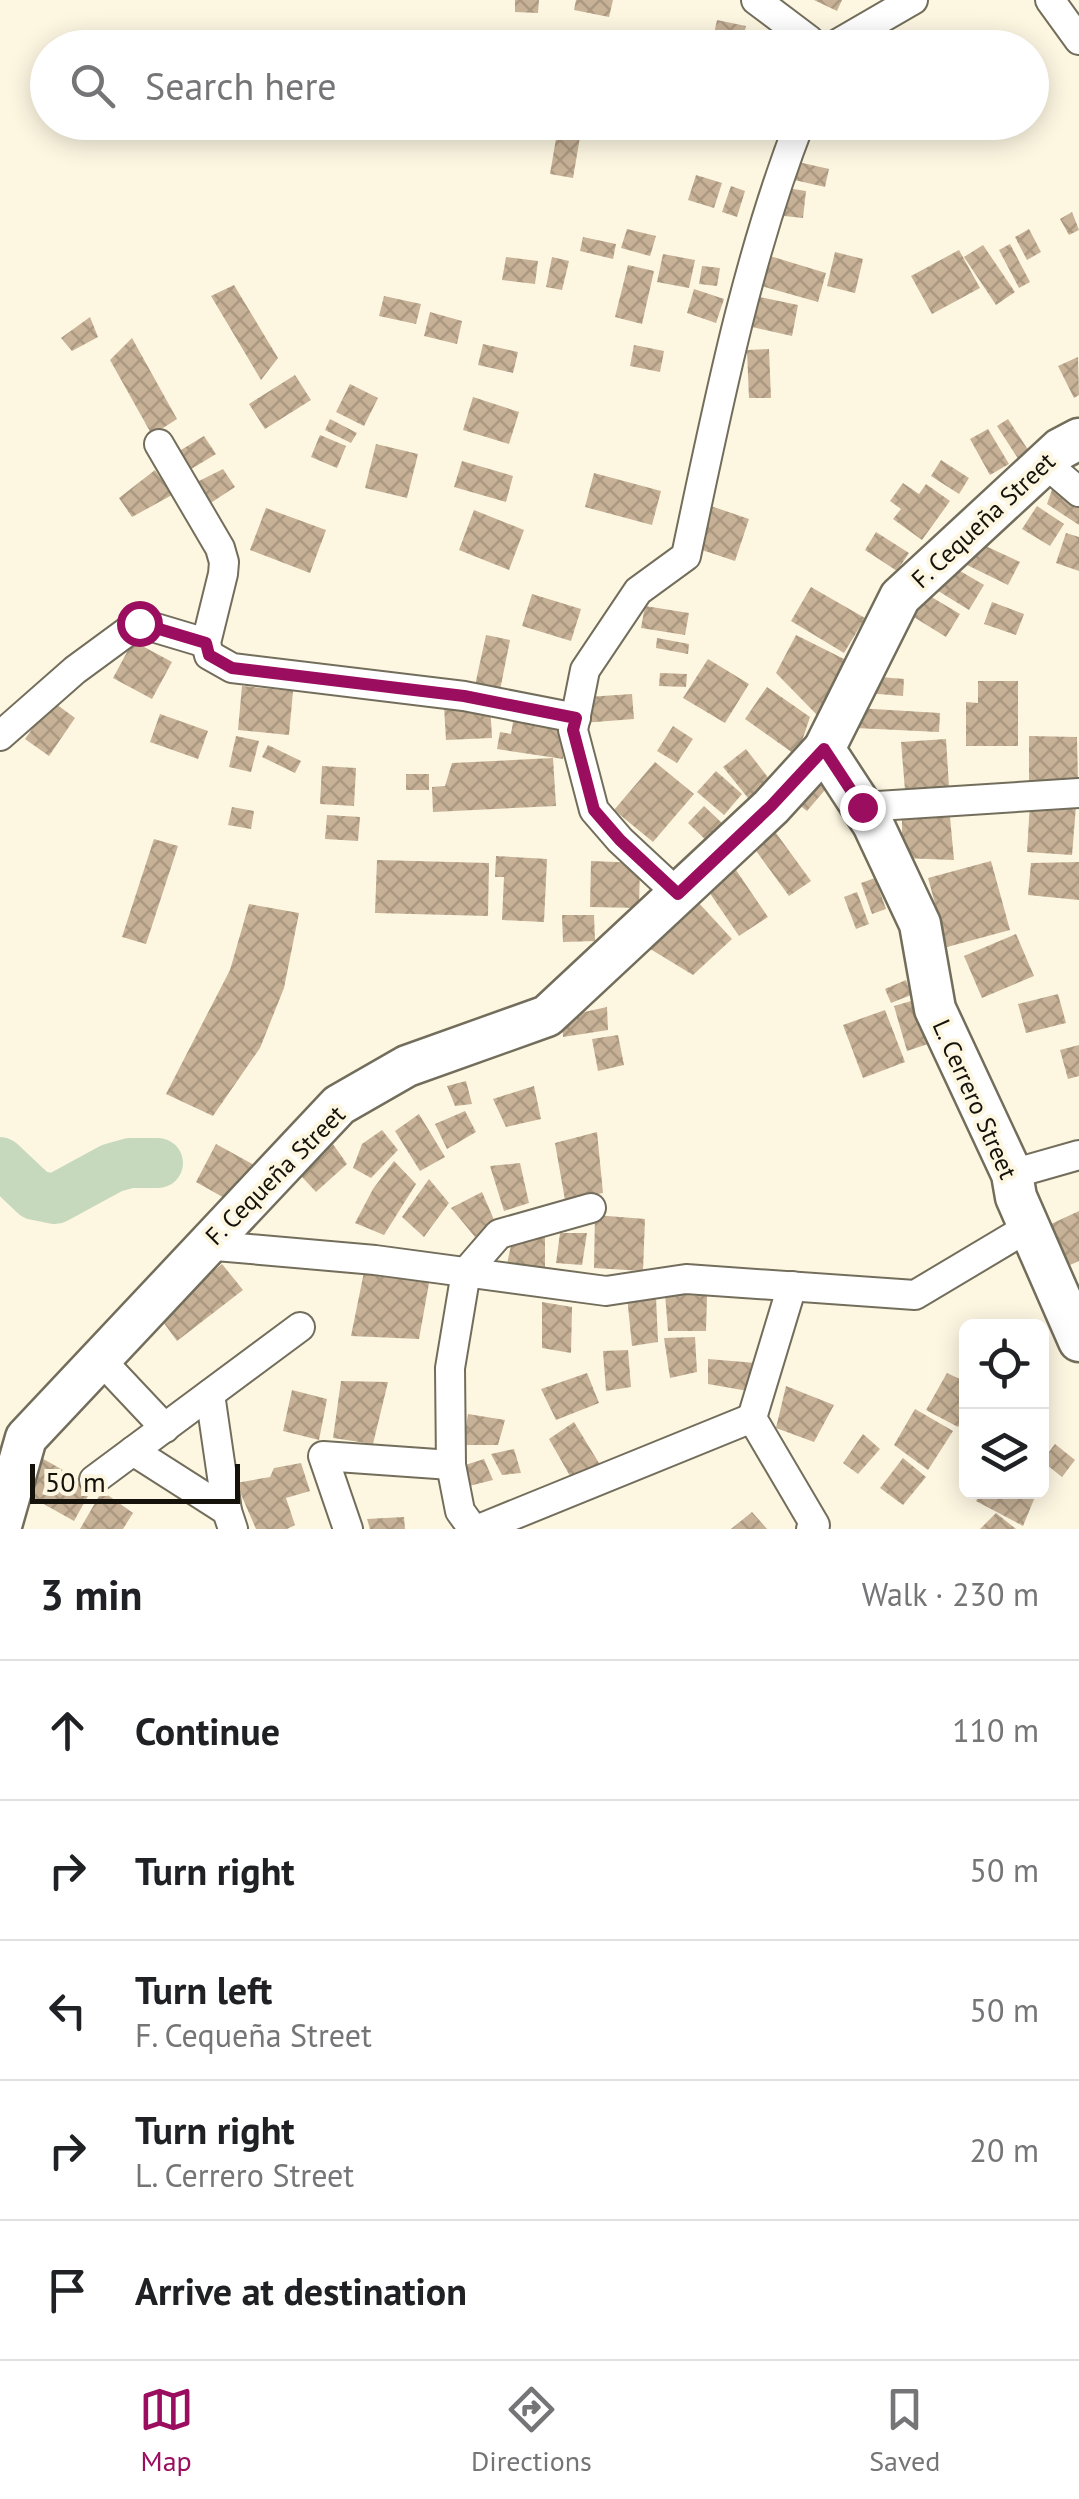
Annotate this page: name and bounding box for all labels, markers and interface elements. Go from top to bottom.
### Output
search box [30,30,1049,140]
icon: search [65,58,120,113]
text: Search here [145,61,337,110]
street label: F. Cequeña Street [904,445,1062,595]
route start [117,601,163,647]
route end [840,785,886,831]
street label: L. Cerrero Street [926,1014,1025,1184]
street label: F. Cequeña Street [198,1098,352,1252]
map controls [959,1319,1049,1499]
button: locate [959,1319,1049,1409]
button: layers [959,1409,1049,1499]
scale bar [30,1459,240,1504]
text: 50 m [45,1463,106,1500]
text: 3 min [40,1567,142,1622]
text: Walk · 230 m [862,1573,1039,1615]
icon: ahead [40,1703,95,1758]
text: Continue [135,1706,280,1755]
text: 110 m [952,1709,1039,1751]
icon: right [40,1843,95,1898]
text: Turn right [135,1846,295,1895]
text: 50 m [970,1849,1039,1891]
text: Turn left [135,1965,272,2014]
icon: left [40,1983,95,2038]
text: 50 m [970,1989,1039,2031]
text: F. Cequeña Street [135,2014,372,2056]
text: Turn right [135,2105,295,2154]
icon: right [40,2123,95,2178]
text: 20 m [970,2129,1039,2171]
text: L. Cerrero Street [135,2154,354,2196]
icon: arrive [40,2263,95,2318]
text: Arrive at destination [135,2266,467,2315]
tab: Map [139,2382,194,2479]
tab: Directions [471,2382,592,2479]
tab: Saved [869,2382,940,2479]

